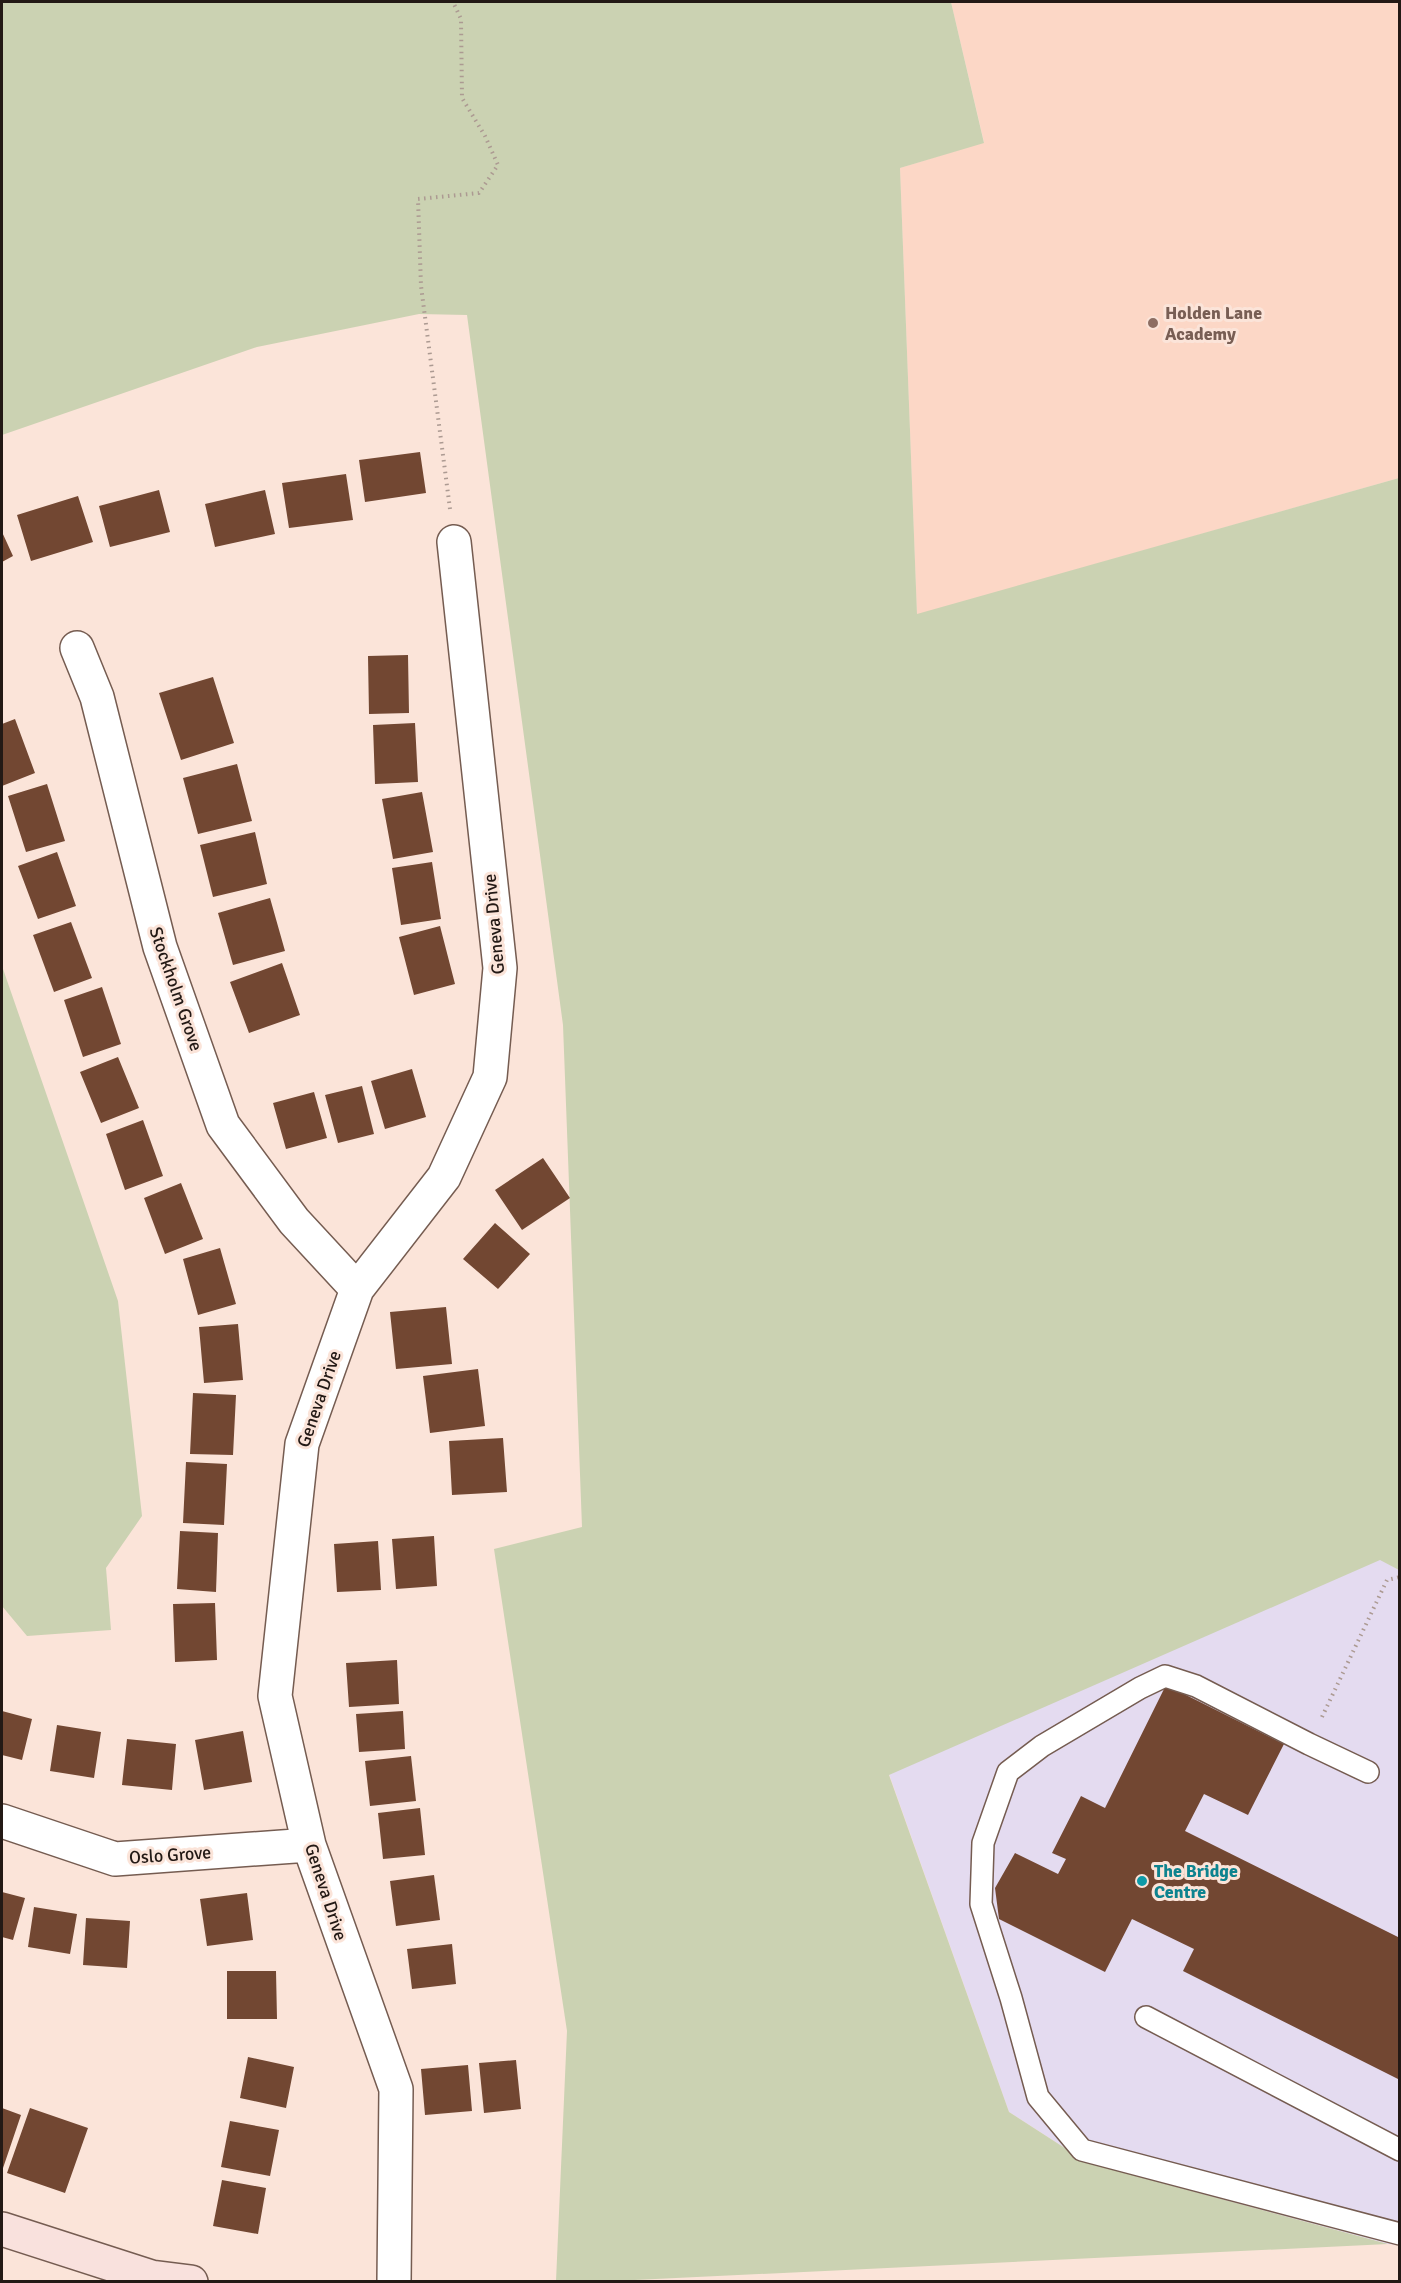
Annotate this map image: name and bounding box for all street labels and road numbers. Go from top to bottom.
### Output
street label: Geneva Drive [479,873,509,975]
street label: Stockholm Grove [144,924,208,1054]
street label: Geneva Drive [292,1348,346,1450]
street label: Oslo Grove [128,1841,212,1869]
street label: Geneva Drive [300,1841,352,1943]

